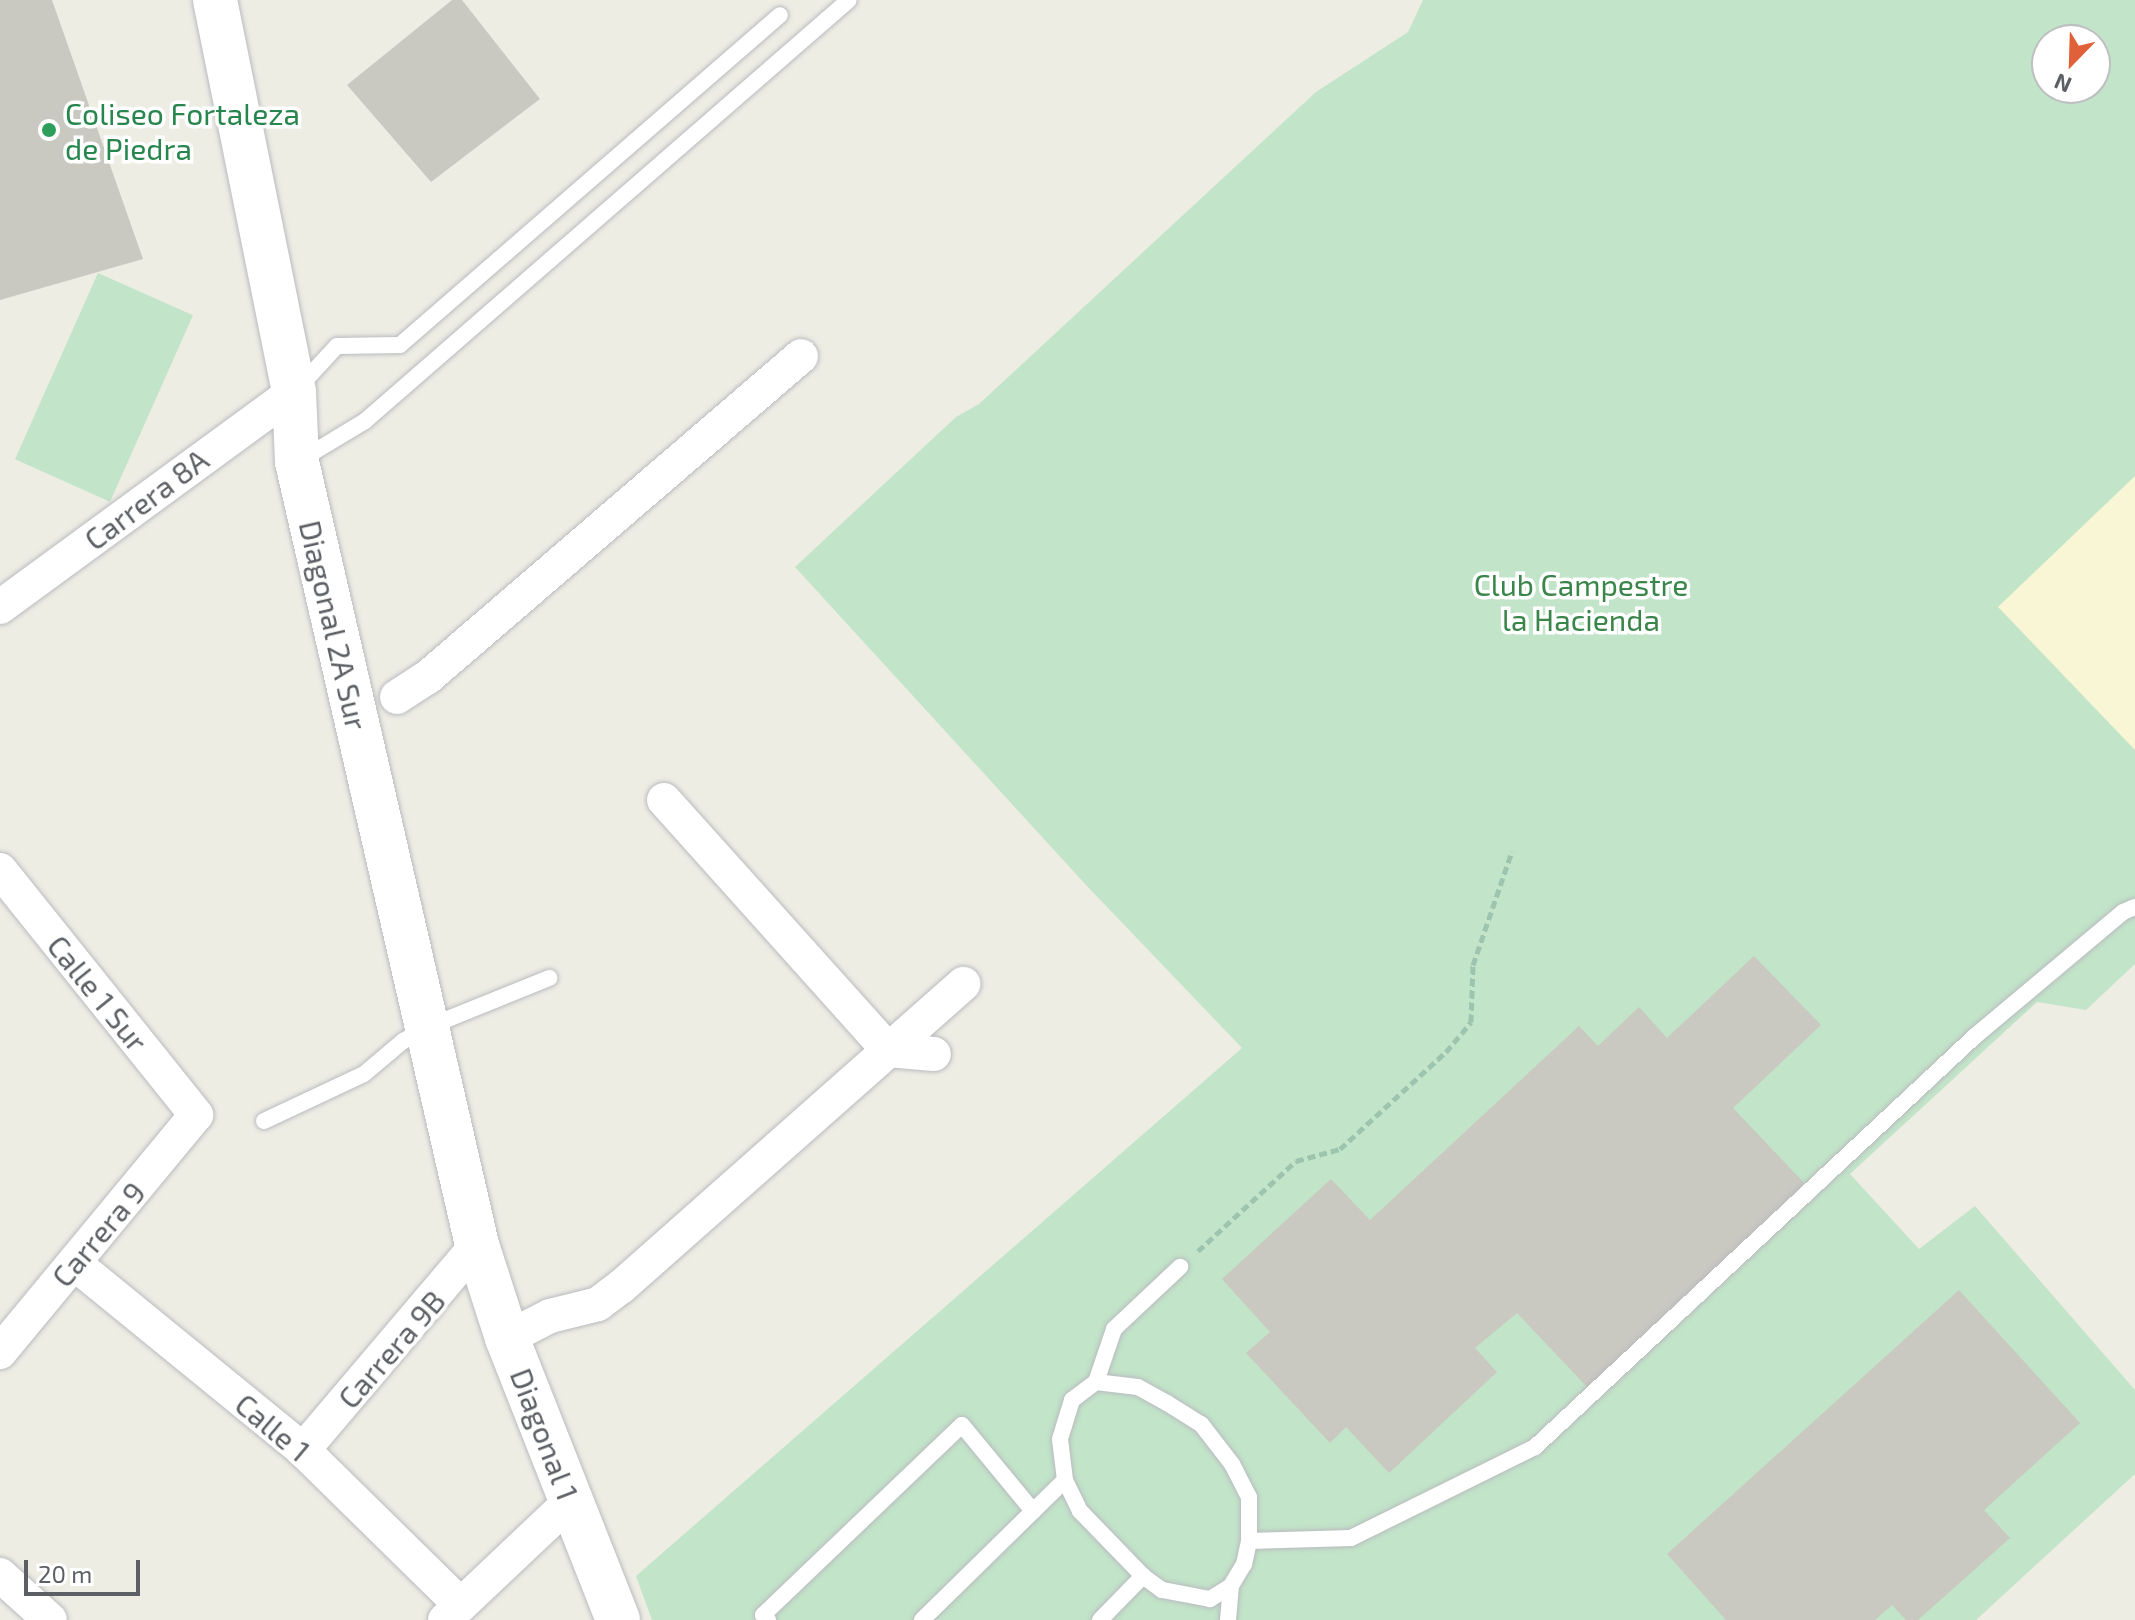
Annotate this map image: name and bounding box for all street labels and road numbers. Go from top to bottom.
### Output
street label: Carrera 8A [77,441,215,557]
street label: Diagonal 2A Sur [292,516,376,734]
street label: Calle 1 Sur [40,928,156,1058]
street label: Carrera 9 [44,1174,152,1294]
street label: Carrera 9B [330,1283,452,1415]
street label: Diagonal 1 [503,1363,587,1505]
street label: Calle 1 [228,1386,318,1468]

